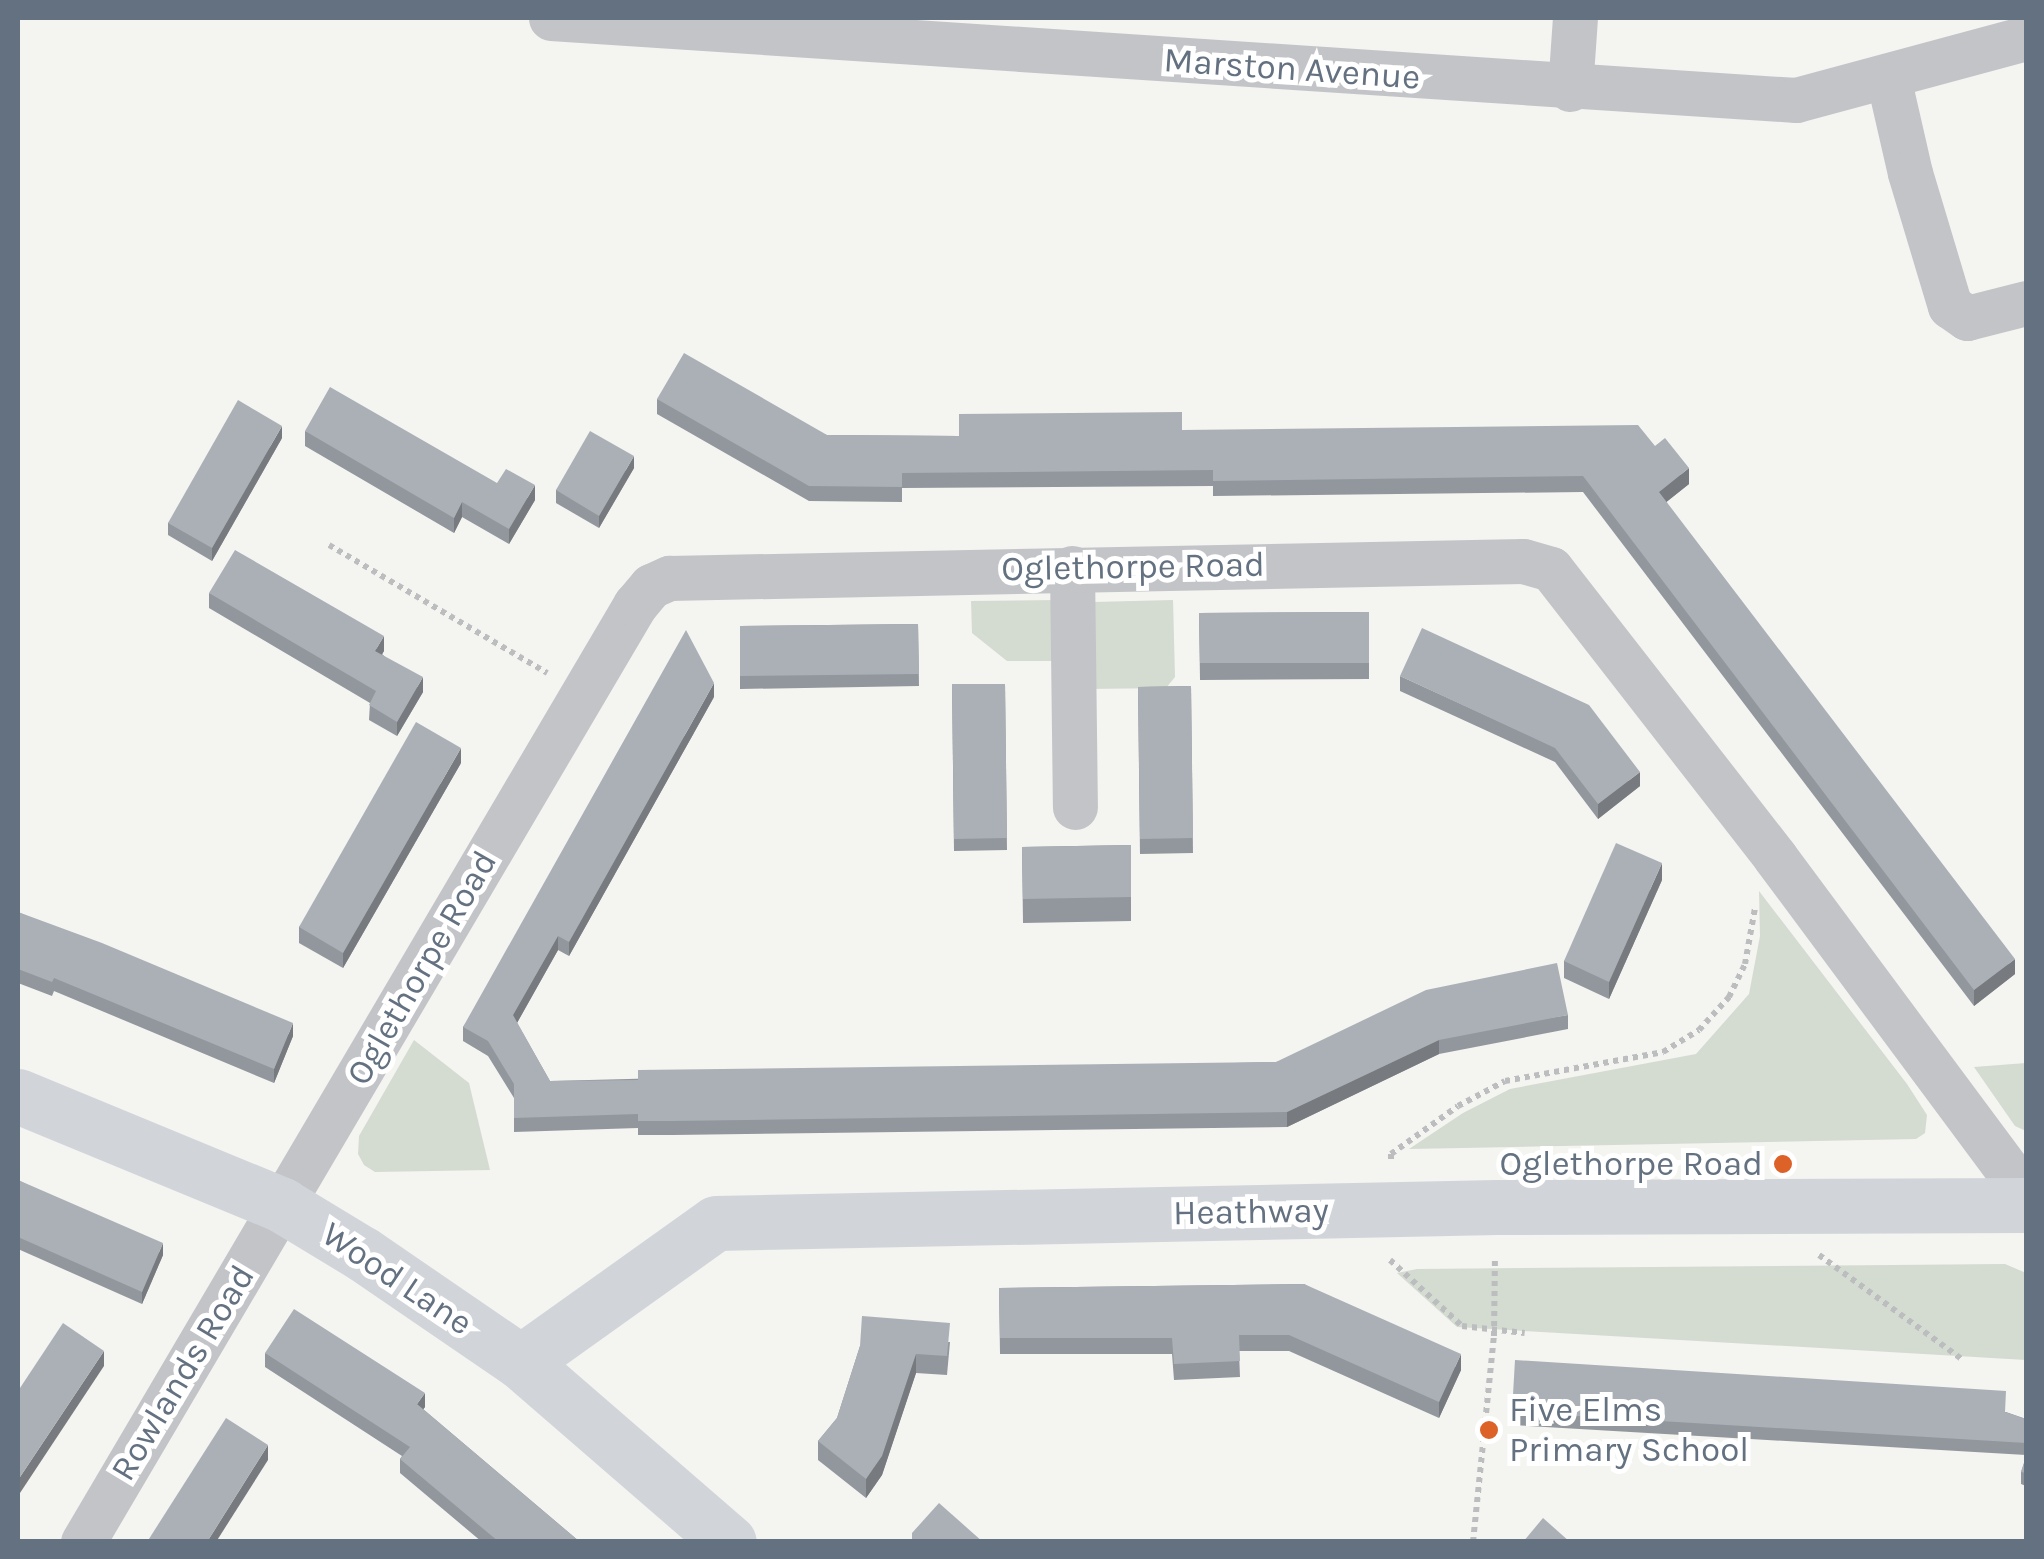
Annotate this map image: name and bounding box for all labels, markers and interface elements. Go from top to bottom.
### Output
street label: Marston Avenue [1162,39,1422,99]
street label: Oglethorpe Road [1001,544,1265,590]
street label: Oglethorpe Road [338,843,506,1093]
place label: Oglethorpe Road [1500,1143,1763,1185]
marker: Oglethorpe Road [1772,1153,1794,1175]
street label: Heathway [1173,1190,1329,1234]
street label: Wood Lane [314,1213,480,1345]
street label: Rowlands Road [102,1258,264,1488]
place label: Five Elms Primary School [1509,1389,1749,1471]
marker: Five Elms Primary School [1478,1419,1500,1441]

